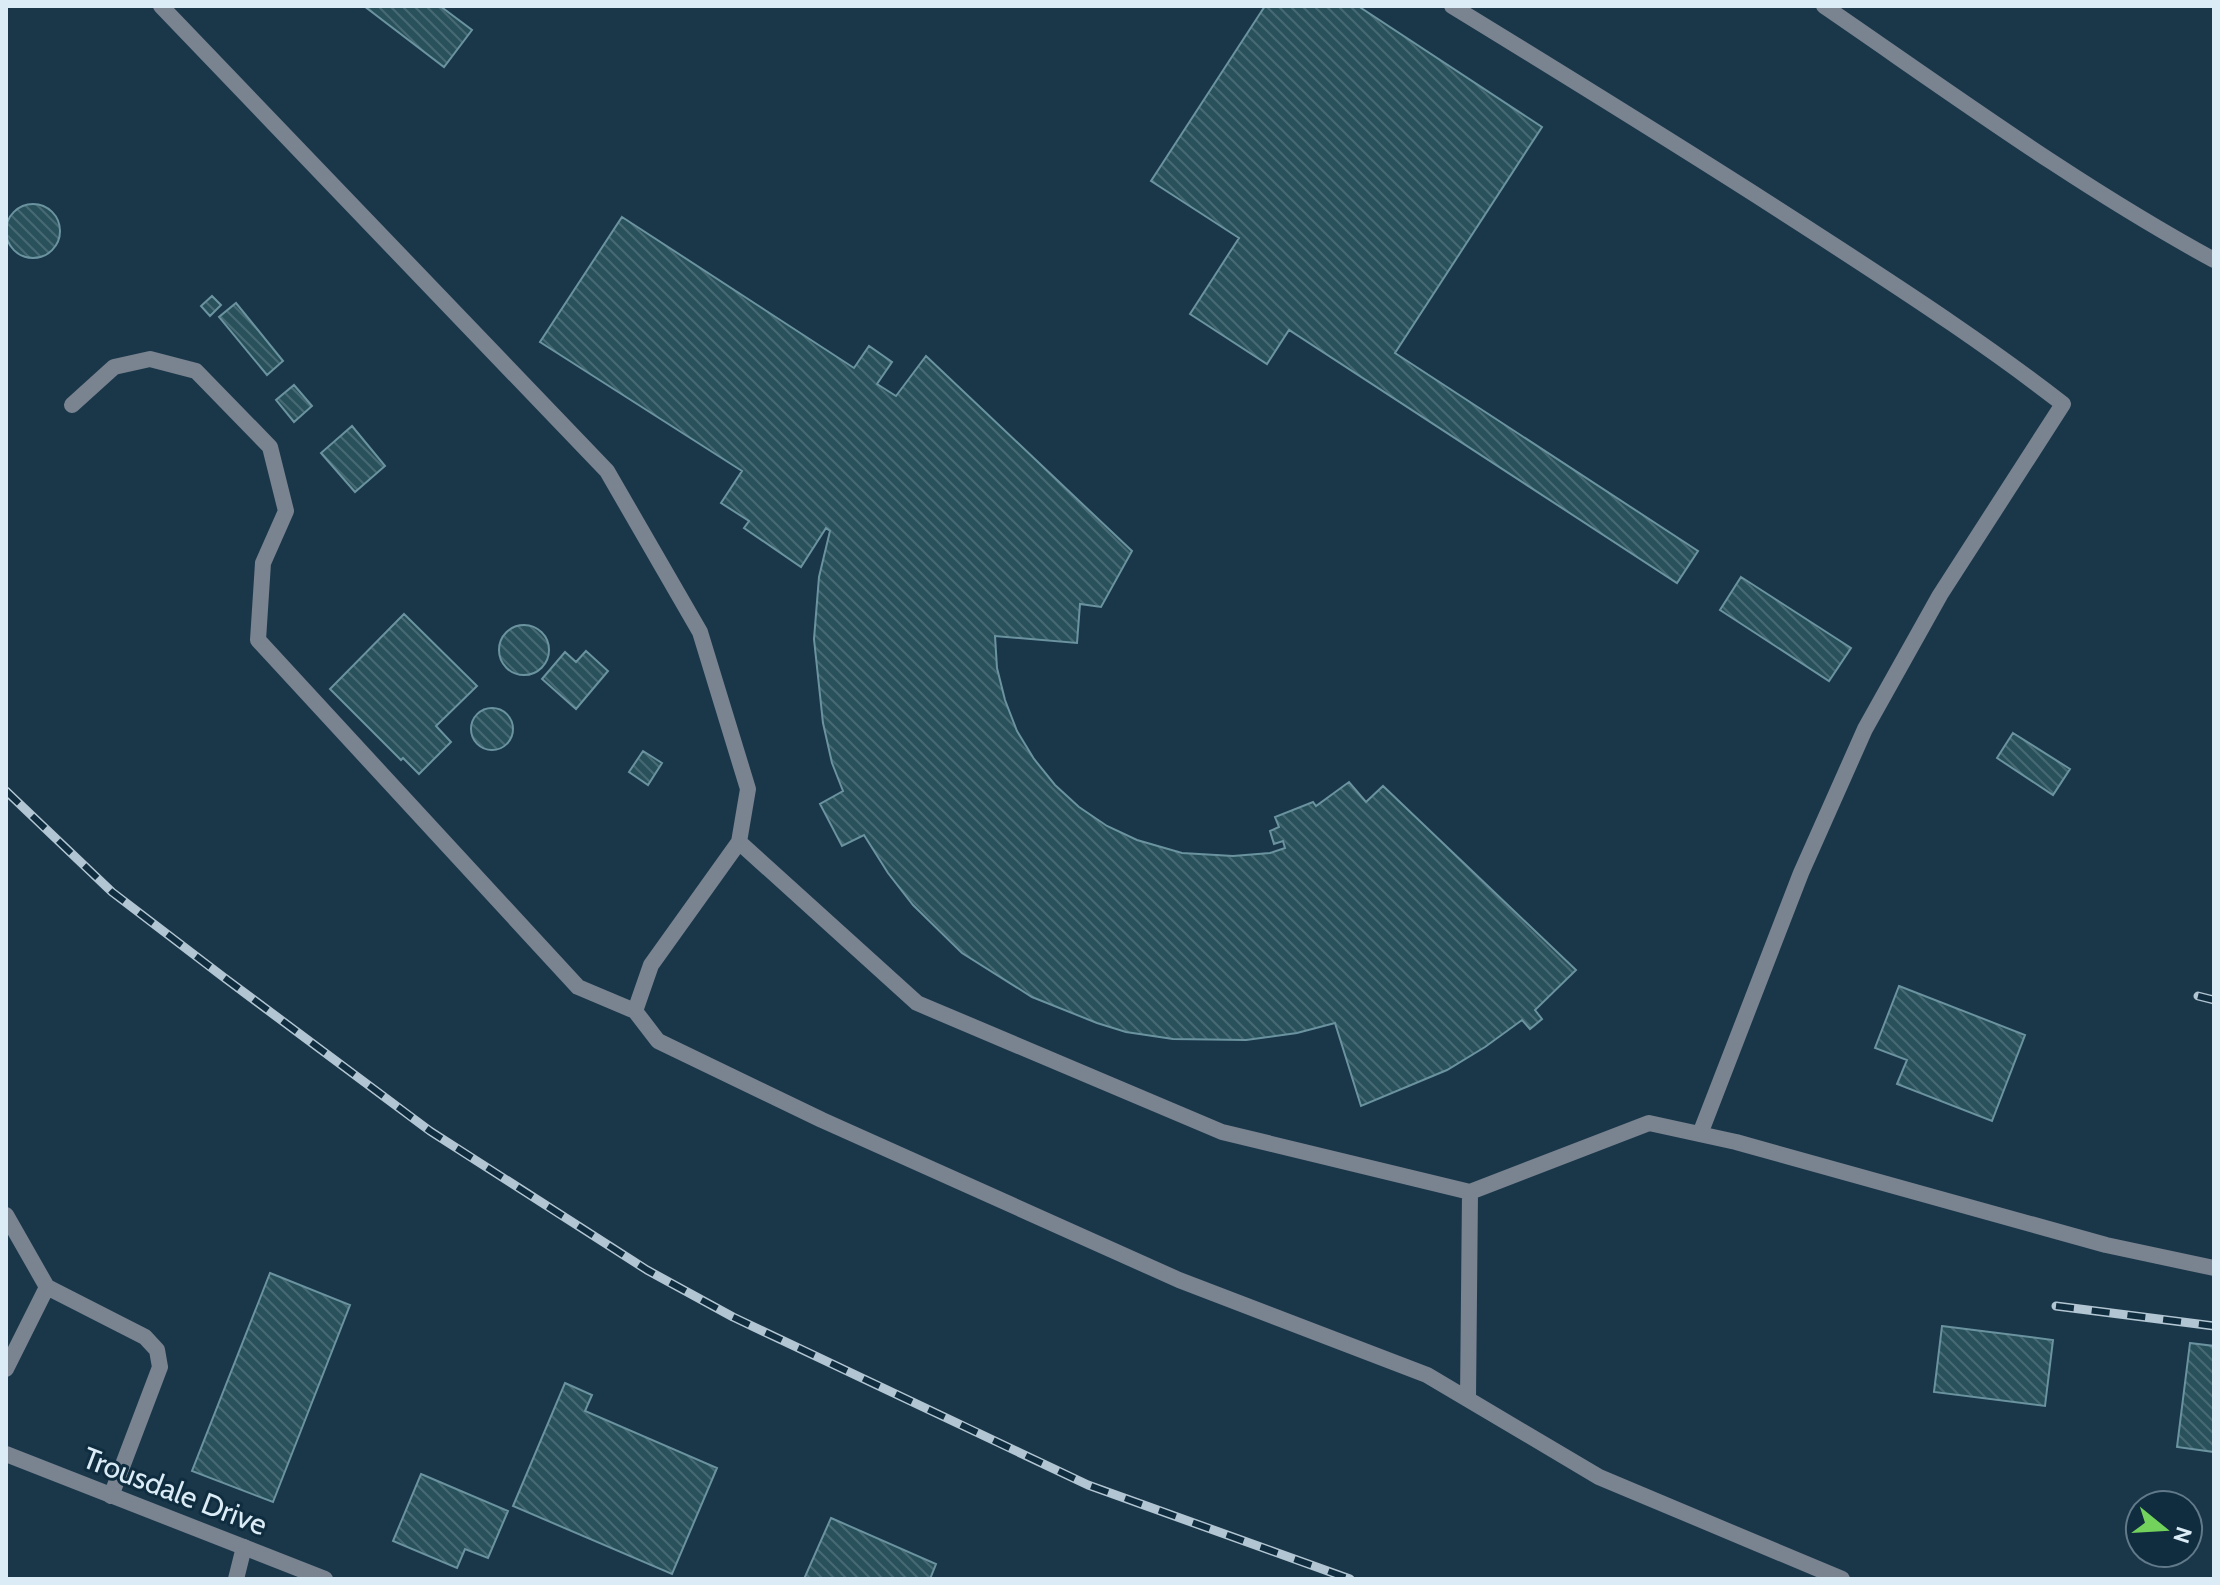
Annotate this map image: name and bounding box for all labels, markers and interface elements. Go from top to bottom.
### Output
street label: Trousdale Drive [78,1439,272,1543]
north arrow [2124,1489,2204,1569]
text: N [2167,1523,2198,1547]

